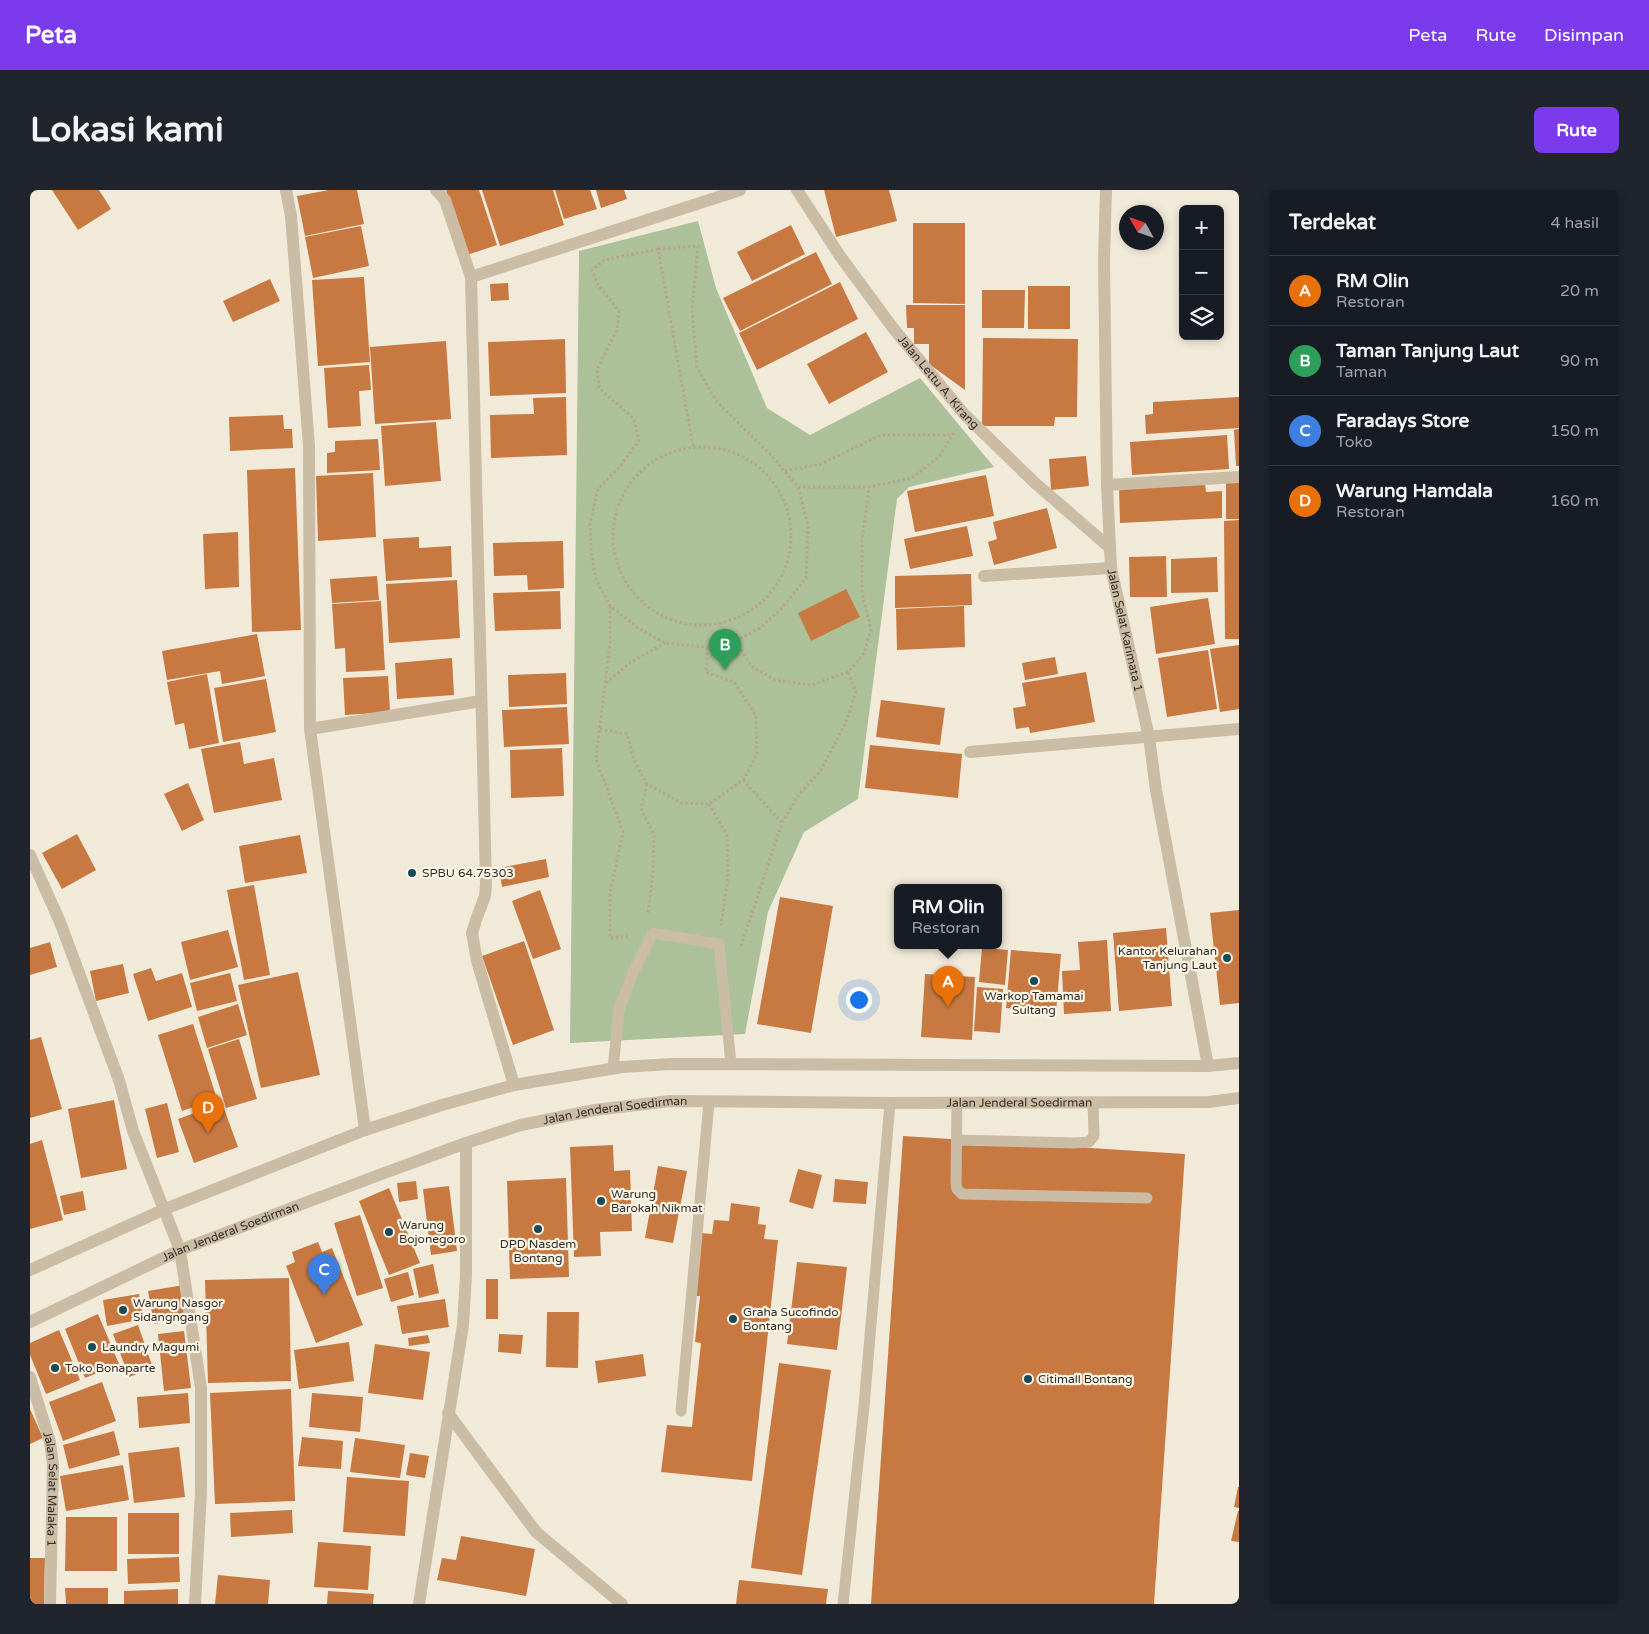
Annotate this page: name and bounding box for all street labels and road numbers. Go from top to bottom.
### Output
street label: Jalan Lettu A. Kirang [895,333,982,432]
street label: Jalan Selat Karimata 1 [1104,567,1146,693]
street label: Jalan Jenderal Soedirman [542,1094,687,1127]
street label: Jalan Jenderal Soedirman [946,1095,1092,1110]
street label: Jalan Jenderal Soedirman [160,1199,301,1265]
street label: Jalan Selat Malaka 1 [40,1429,60,1547]

